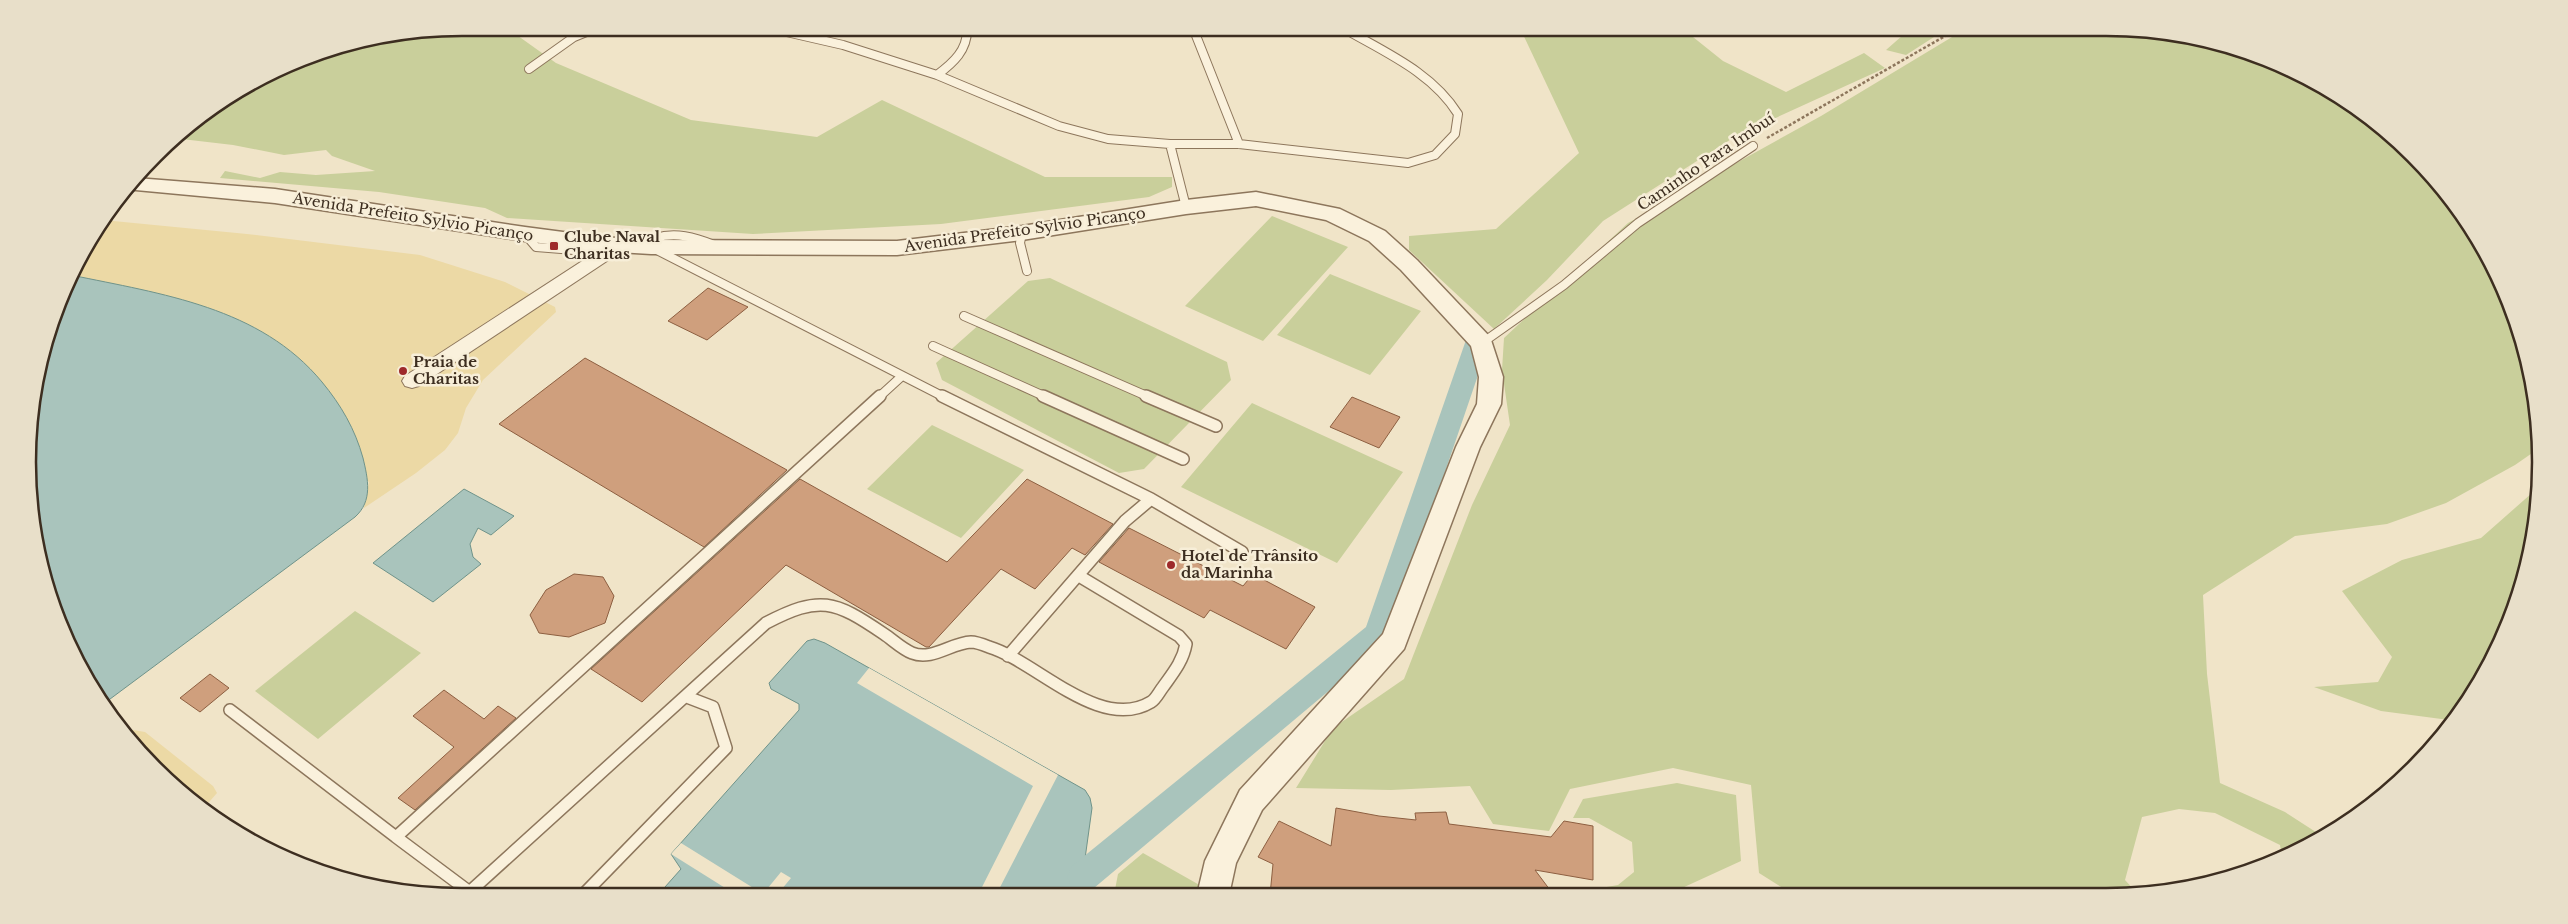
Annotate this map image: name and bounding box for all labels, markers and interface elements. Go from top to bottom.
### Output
street label: Caminho Para Imbuí [1633,108,1779,215]
street label: Avenida Prefeito Sylvio Picanço [290,188,535,245]
street label: Avenida Prefeito Sylvio Picanço [902,203,1147,256]
place label: Clube Naval Charitas [564,227,661,263]
marker: Clube Naval Charitas [548,240,560,252]
place label: Praia de Charitas [413,352,479,388]
marker: Praia de Charitas [397,365,409,377]
place label: Hotel de Trânsito da Marinha [1181,546,1318,582]
marker: Hotel de Trânsito da Marinha [1165,559,1177,571]

